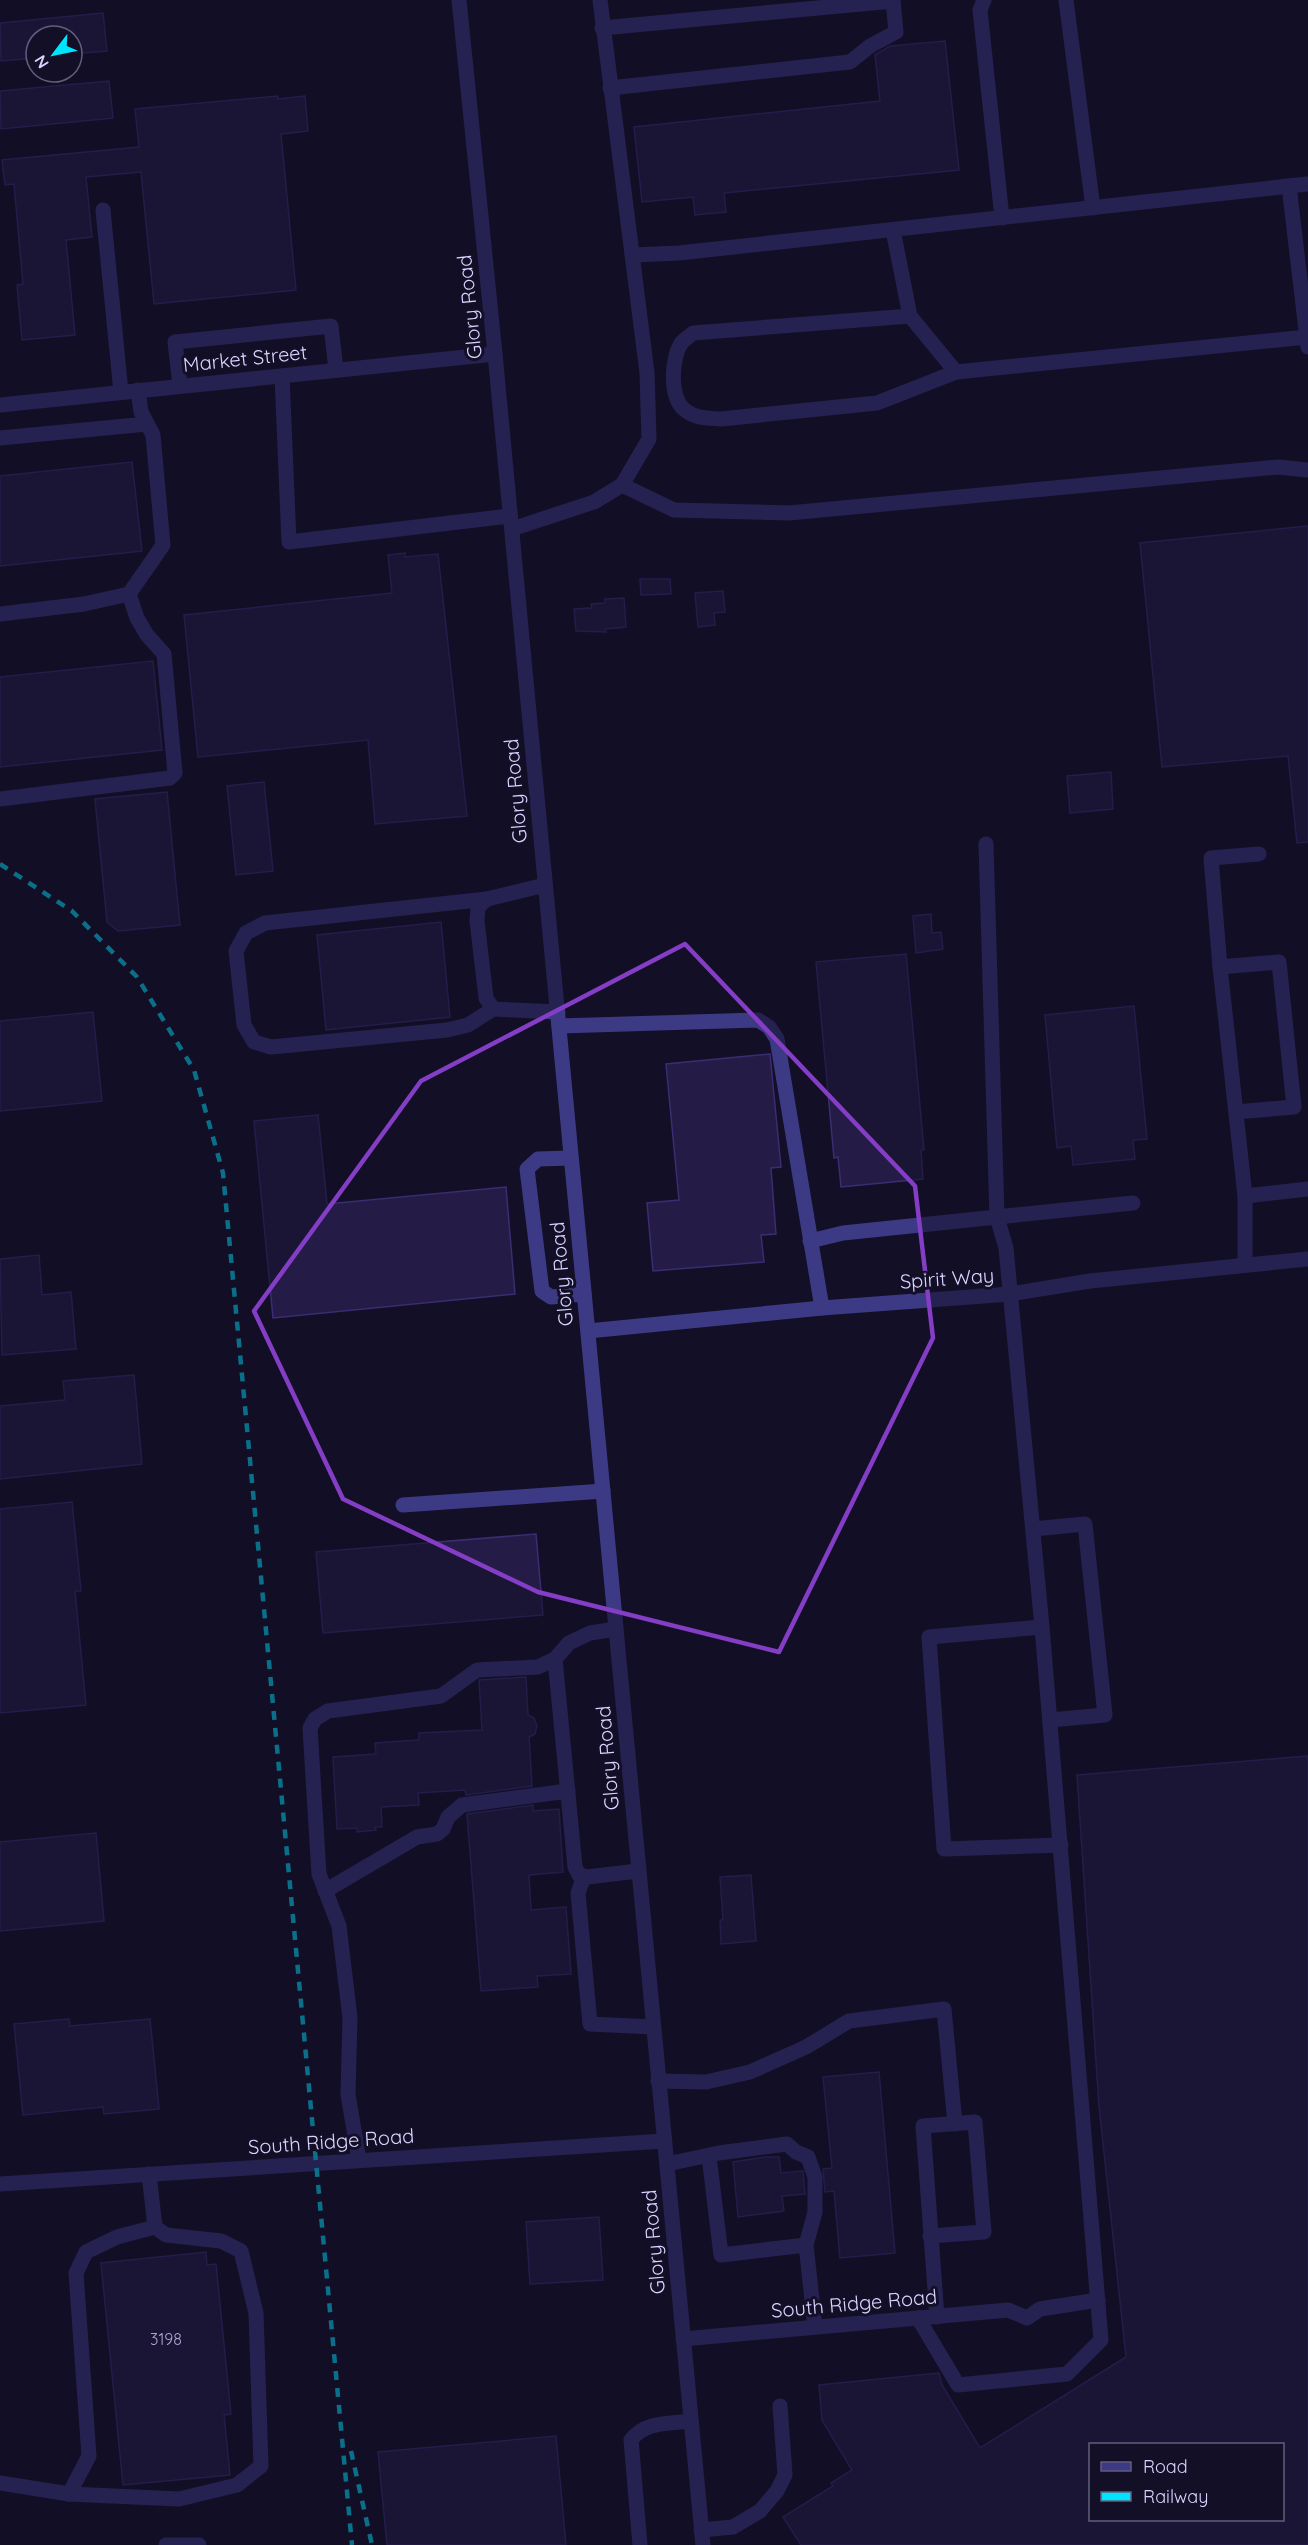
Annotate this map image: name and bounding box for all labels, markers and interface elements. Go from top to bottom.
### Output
north arrow [24,24,84,84]
text: N [30,52,53,72]
street label: Glory Road [451,254,487,360]
street label: Market Street [182,339,309,377]
street label: Glory Road [498,738,532,844]
street label: Glory Road [544,1221,578,1327]
street label: Spirit Way [899,1262,995,1294]
street label: Glory Road [590,1705,624,1811]
street label: South Ridge Road [247,2123,415,2159]
street label: Glory Road [636,2189,670,2295]
street label: South Ridge Road [770,2283,938,2323]
house number: 3198 [150,2329,182,2349]
legend [1089,2443,1284,2521]
text: Road [1143,2455,1188,2478]
text: Railway [1143,2485,1209,2508]

